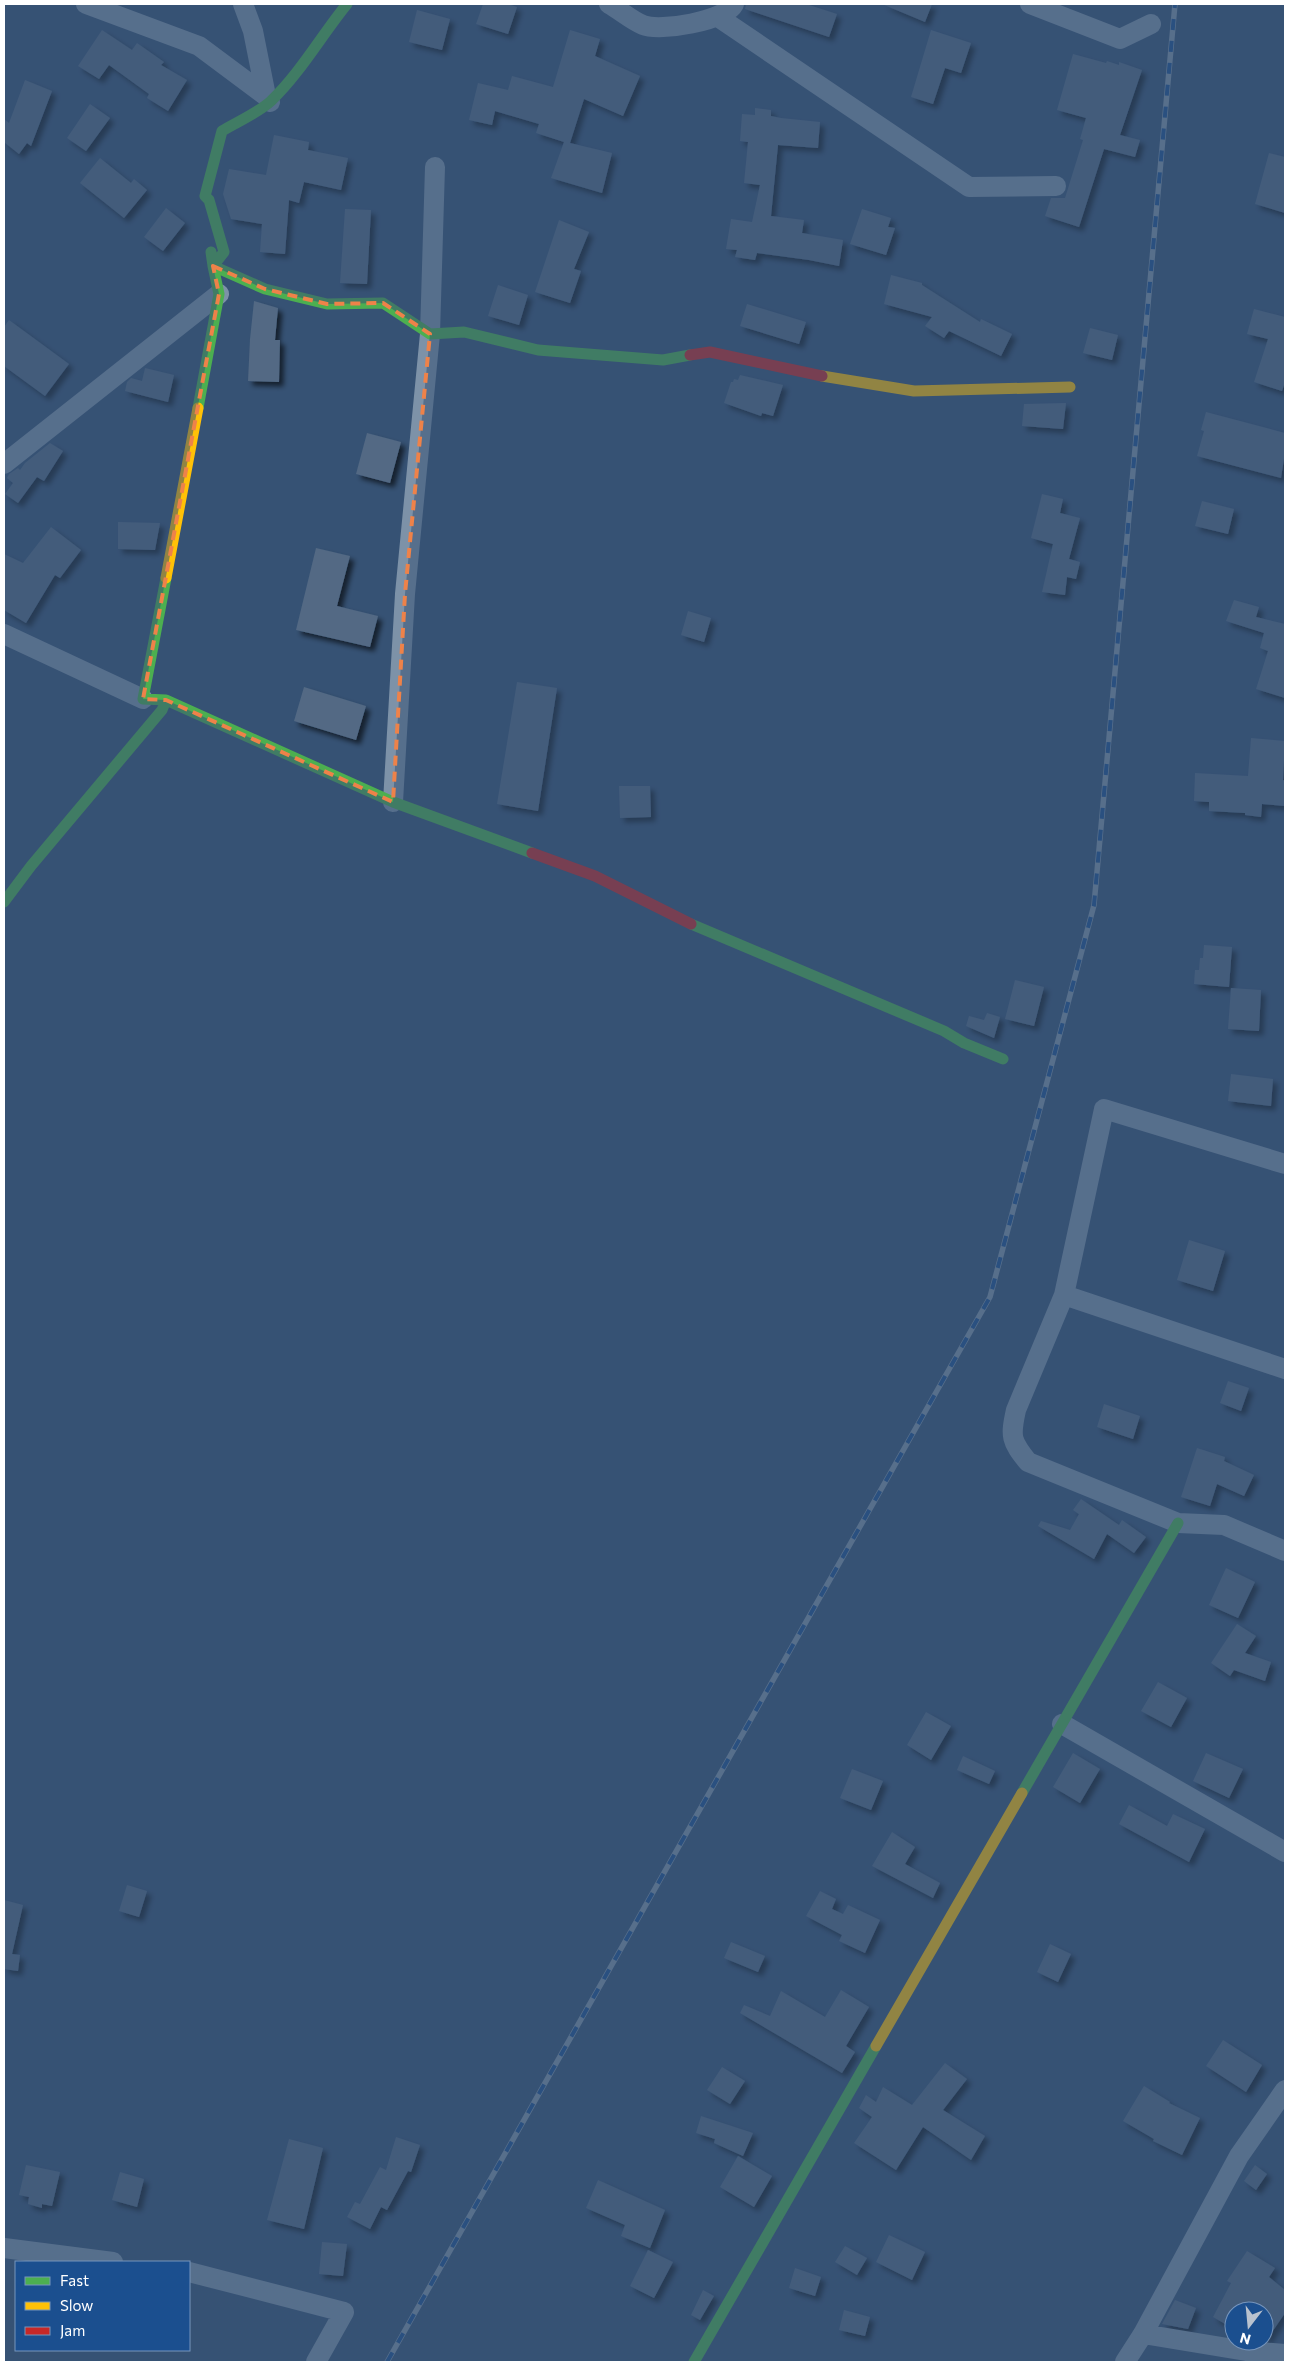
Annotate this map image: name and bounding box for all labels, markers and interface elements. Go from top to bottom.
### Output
legend [15,2261,190,2351]
text: Fast [60,2271,89,2289]
text: Slow [60,2296,93,2314]
north arrow [1224,2301,1274,2351]
text: Jam [60,2321,85,2339]
text: N [1238,2329,1253,2349]

